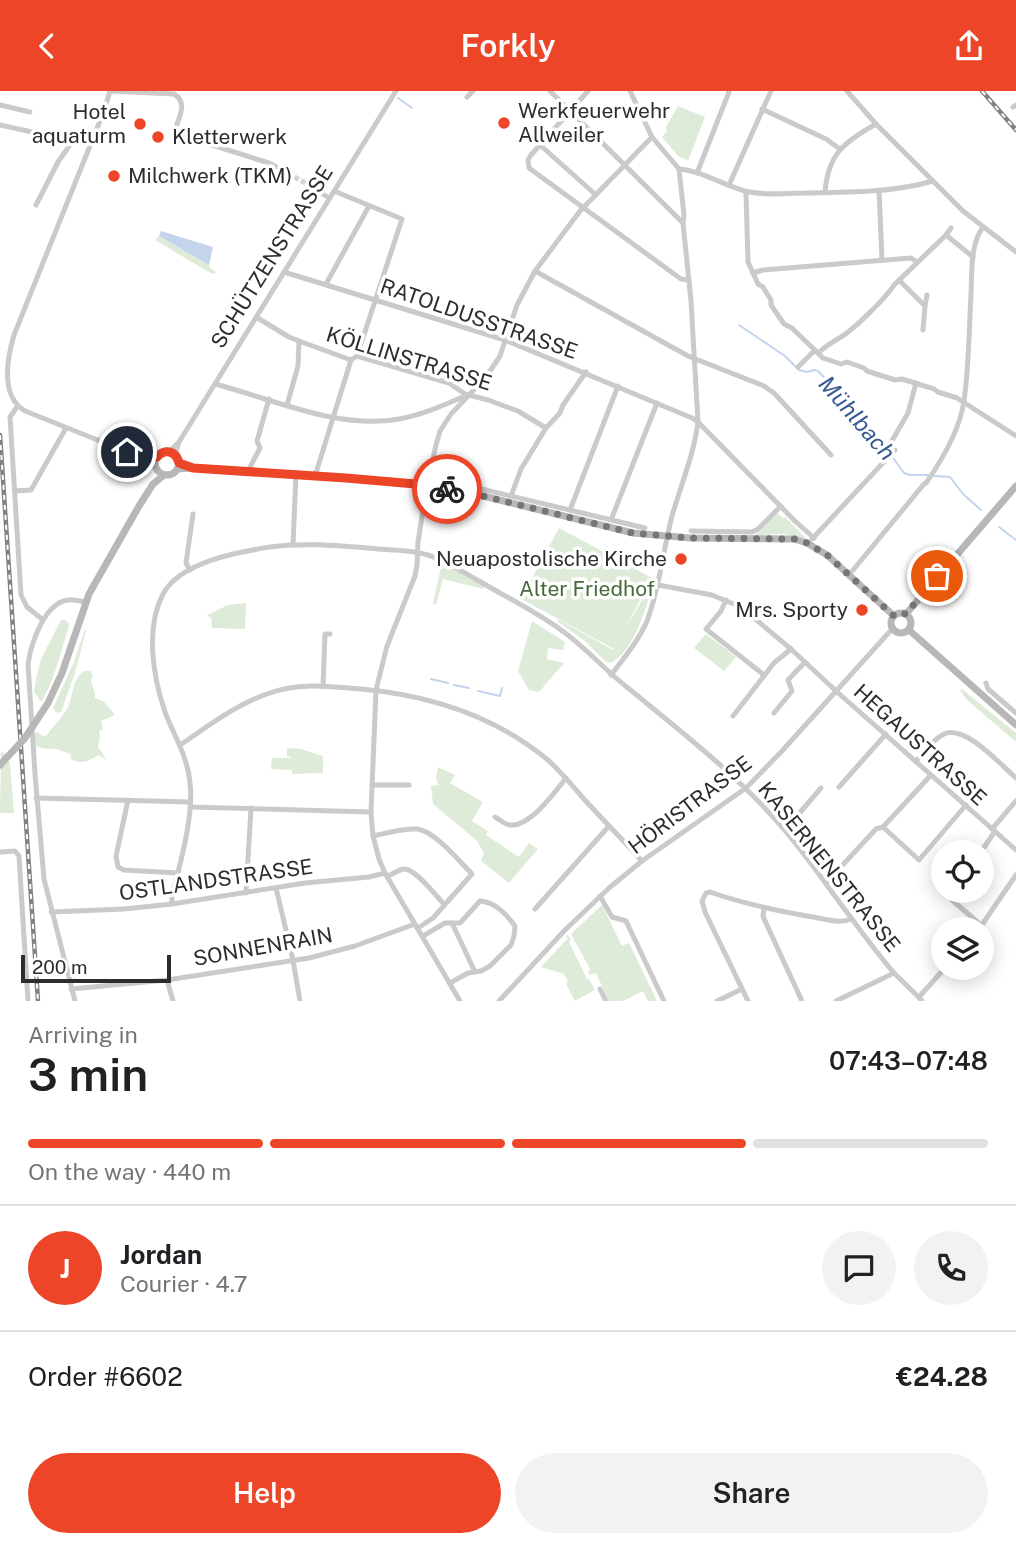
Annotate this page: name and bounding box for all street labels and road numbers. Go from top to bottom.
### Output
street label: SCHÜTZENSTRASSE [205,161,338,353]
street label: RATOLDUSSTRASSE [377,273,581,364]
street label: KÖLLINSTRASSE [323,321,495,396]
street label: HEGAUSTRASSE [849,679,992,811]
street label: HÖRISTRASSE [623,750,756,859]
street label: KASERNENSTRASSE [753,777,906,957]
street label: OSTLANDSTRASSE [117,854,314,905]
street label: SONNENRAIN [191,922,334,971]

